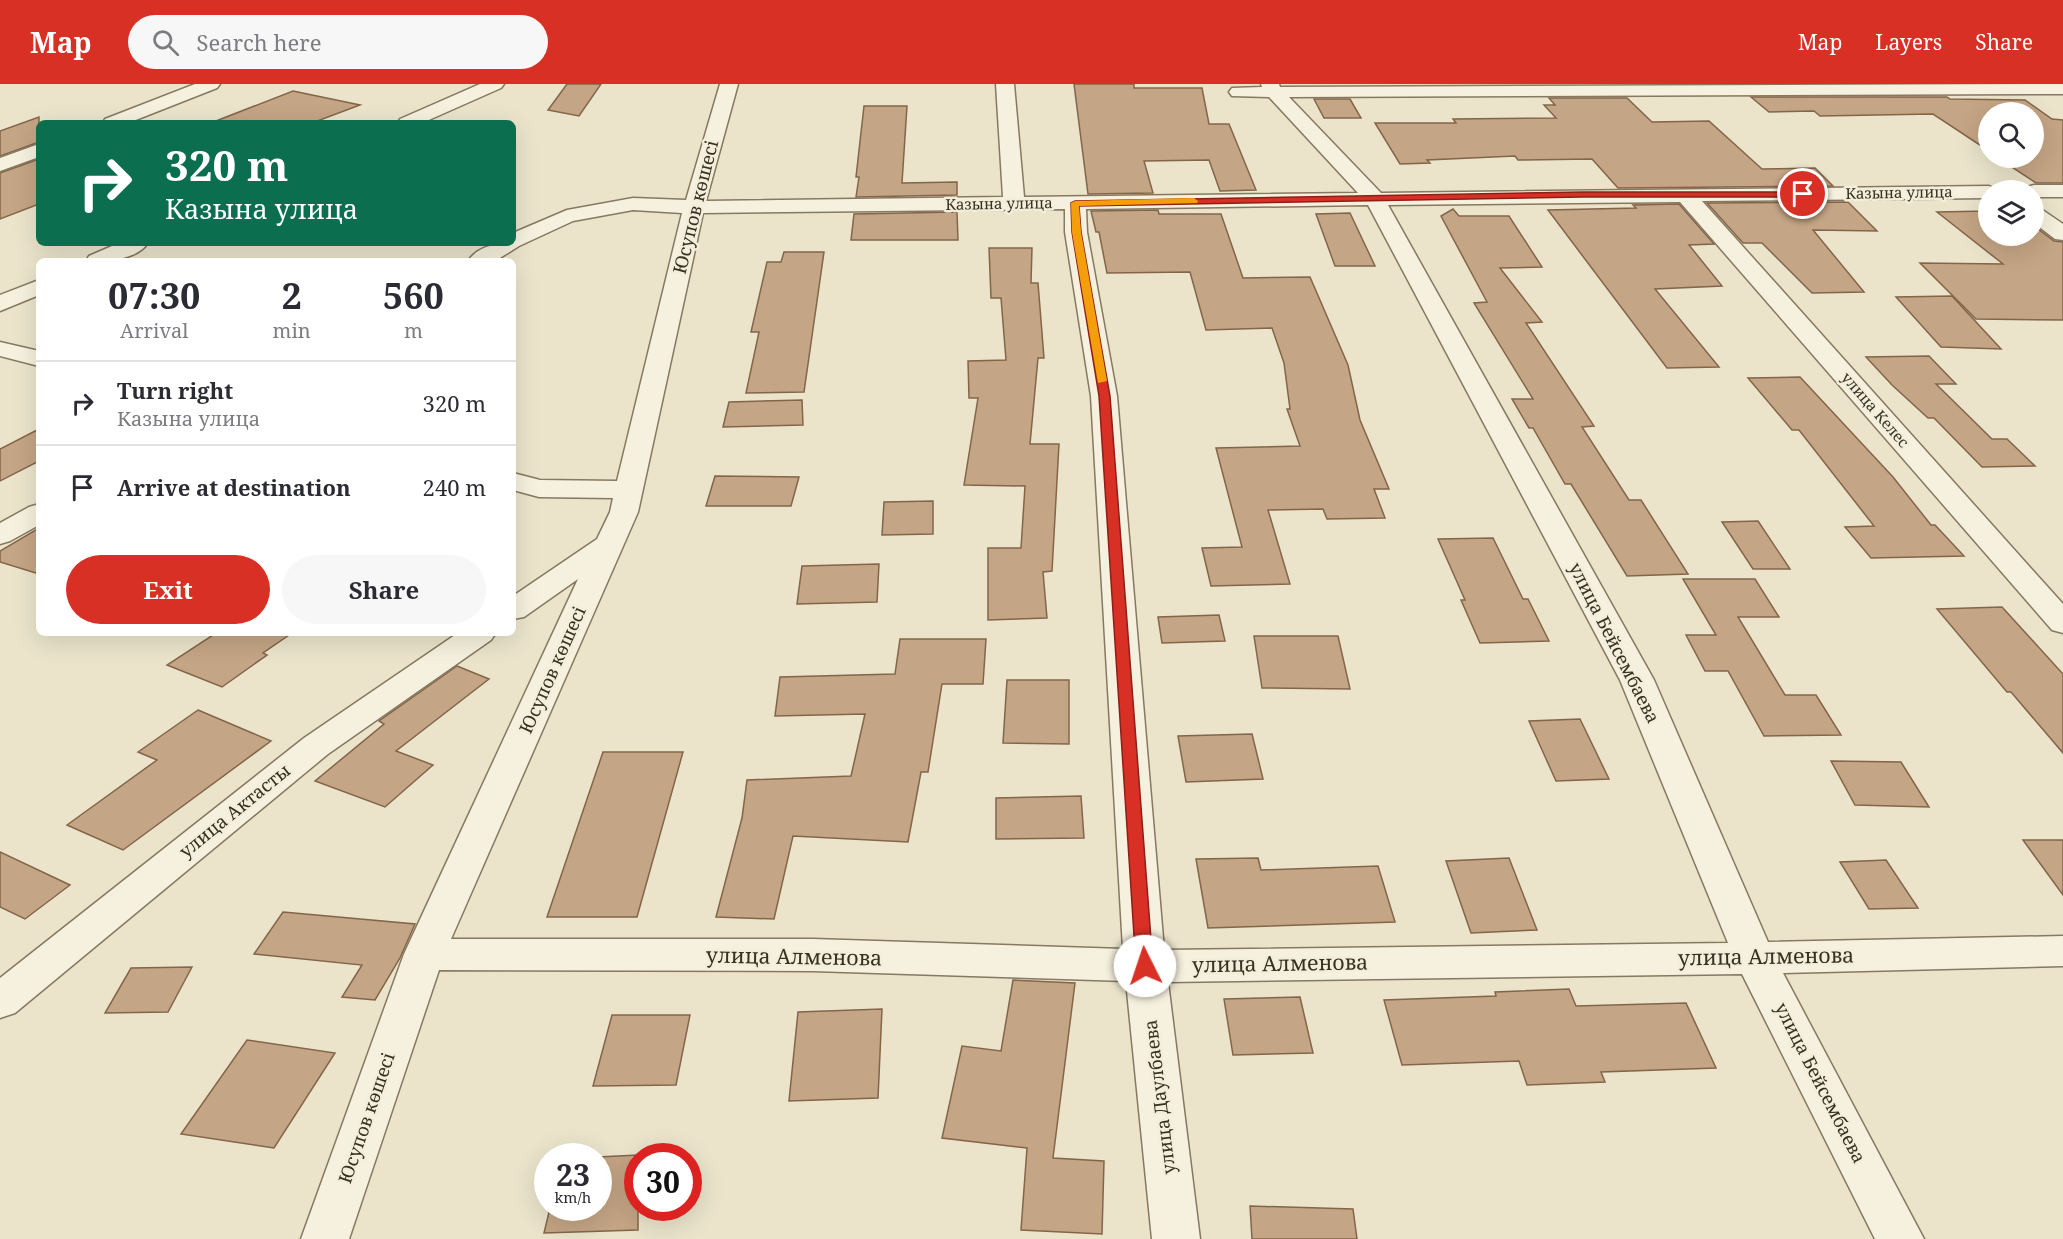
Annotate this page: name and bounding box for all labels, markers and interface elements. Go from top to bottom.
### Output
search box [128,15,548,69]
text: Map [30,23,92,61]
icon: search [149,26,182,59]
text: Search here [197,27,321,57]
text: Map [1798,28,1842,56]
text: Layers [1875,28,1942,56]
text: Share [1975,28,2033,56]
map controls [1978,102,2044,246]
button: search [1978,102,2044,168]
text: 320 m [165,136,289,193]
street label: Юсупов көшесі [667,137,723,276]
icon: right [66,144,144,222]
pin [1777,168,1828,219]
icon: arrive [1786,177,1819,210]
button: layers [1978,180,2044,246]
street label: Казына улица [1845,181,1953,203]
text: Казына улица [165,190,358,227]
street label: Казына улица [945,192,1053,214]
text: 07:30 [108,271,200,320]
text: 2 [281,271,302,320]
text: 560 [383,271,444,320]
text: Arrival [120,317,188,344]
text: min [273,317,311,344]
text: m [404,317,423,344]
street label: улица Келес [1838,368,1914,451]
text: Turn right [117,375,233,405]
icon: right [66,387,99,420]
text: 320 m [423,388,486,418]
text: Казына улица [117,405,260,432]
icon: arrive [66,471,99,504]
text: Arrive at destination [117,472,351,502]
text: 240 m [423,472,486,502]
button: Exit [66,555,270,624]
button: Share [282,555,486,624]
street label: улица Бейсембаева [1564,558,1666,727]
street label: Юсупов көшесі [513,602,591,737]
street label: улица Актасты [174,758,295,863]
position arrow [1113,934,1177,998]
street label: улица Алменова [706,940,882,972]
street label: улица Алменова [1678,940,1854,972]
street label: улица Алменова [1192,947,1368,979]
street label: улица Бейсембаева [1770,998,1872,1167]
street label: улица Даулбаева [1138,1018,1180,1176]
street label: Юсупов көшесі [332,1049,400,1186]
speed limit sign: 30 [624,1143,702,1221]
text: 23 [556,1154,590,1195]
text: km/h [555,1187,591,1207]

